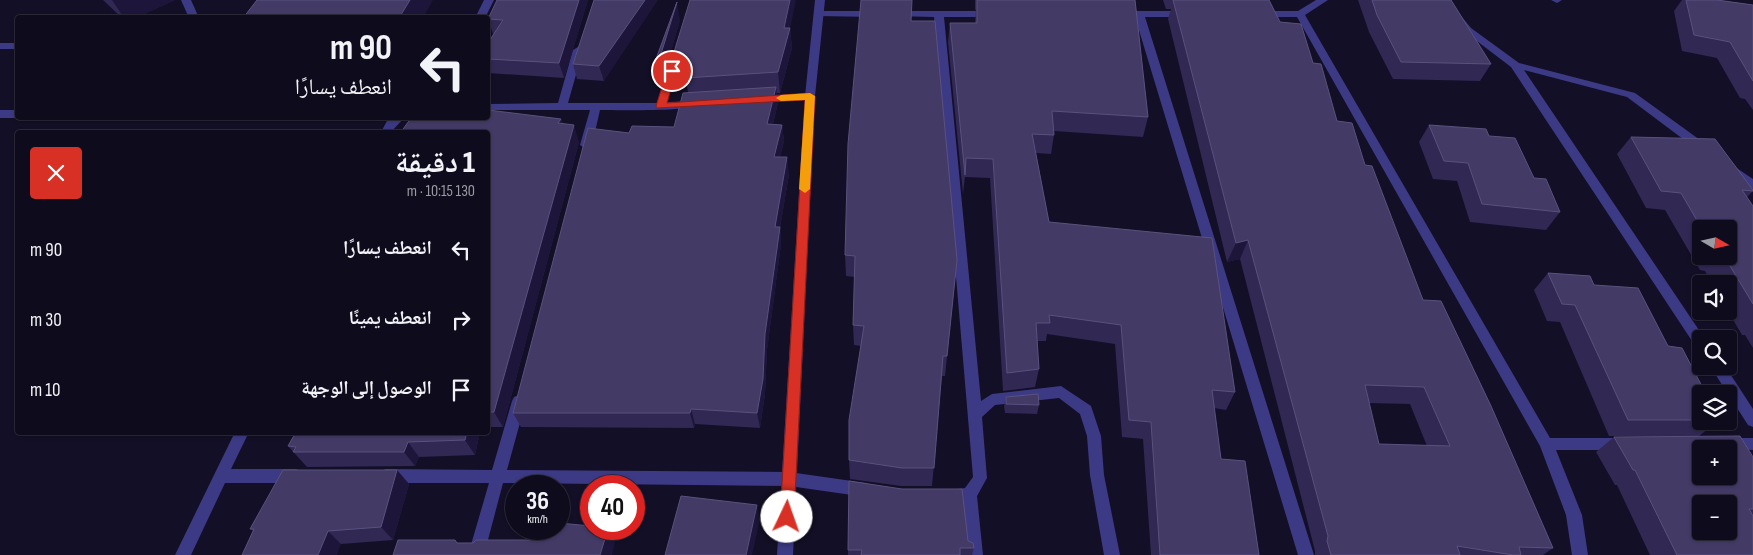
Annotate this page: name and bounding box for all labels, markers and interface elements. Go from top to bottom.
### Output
text: 90 m [330,27,392,70]
icon: left [410,35,475,100]
pin [651,50,693,92]
icon: arrive [658,57,686,85]
text: انعطف يسارًا [295,74,392,101]
text: 1 دقيقة [395,145,475,181]
button: close [30,147,82,199]
text: 130 m · 10:15 [407,182,475,201]
north arrow [1692,220,1738,265]
map controls [1692,220,1737,540]
icon: left [447,236,475,264]
text: انعطف يسارًا [343,237,432,260]
text: 90 m [30,239,62,262]
button: sound [1692,275,1737,320]
icon: right [447,306,475,334]
text: انعطف يمينًا [348,307,432,330]
text: 30 m [30,309,62,332]
button: search [1692,330,1737,375]
icon: arrive [447,376,475,404]
text: الوصول إلى الوجهة [301,377,432,400]
text: 10 m [30,379,60,402]
button: layers [1692,385,1737,430]
button: + [1692,440,1737,485]
speed limit sign: 40 [580,475,645,540]
text: 36 [526,486,549,517]
position arrow [760,490,812,542]
button: − [1692,495,1737,540]
text: km/h [527,512,548,527]

